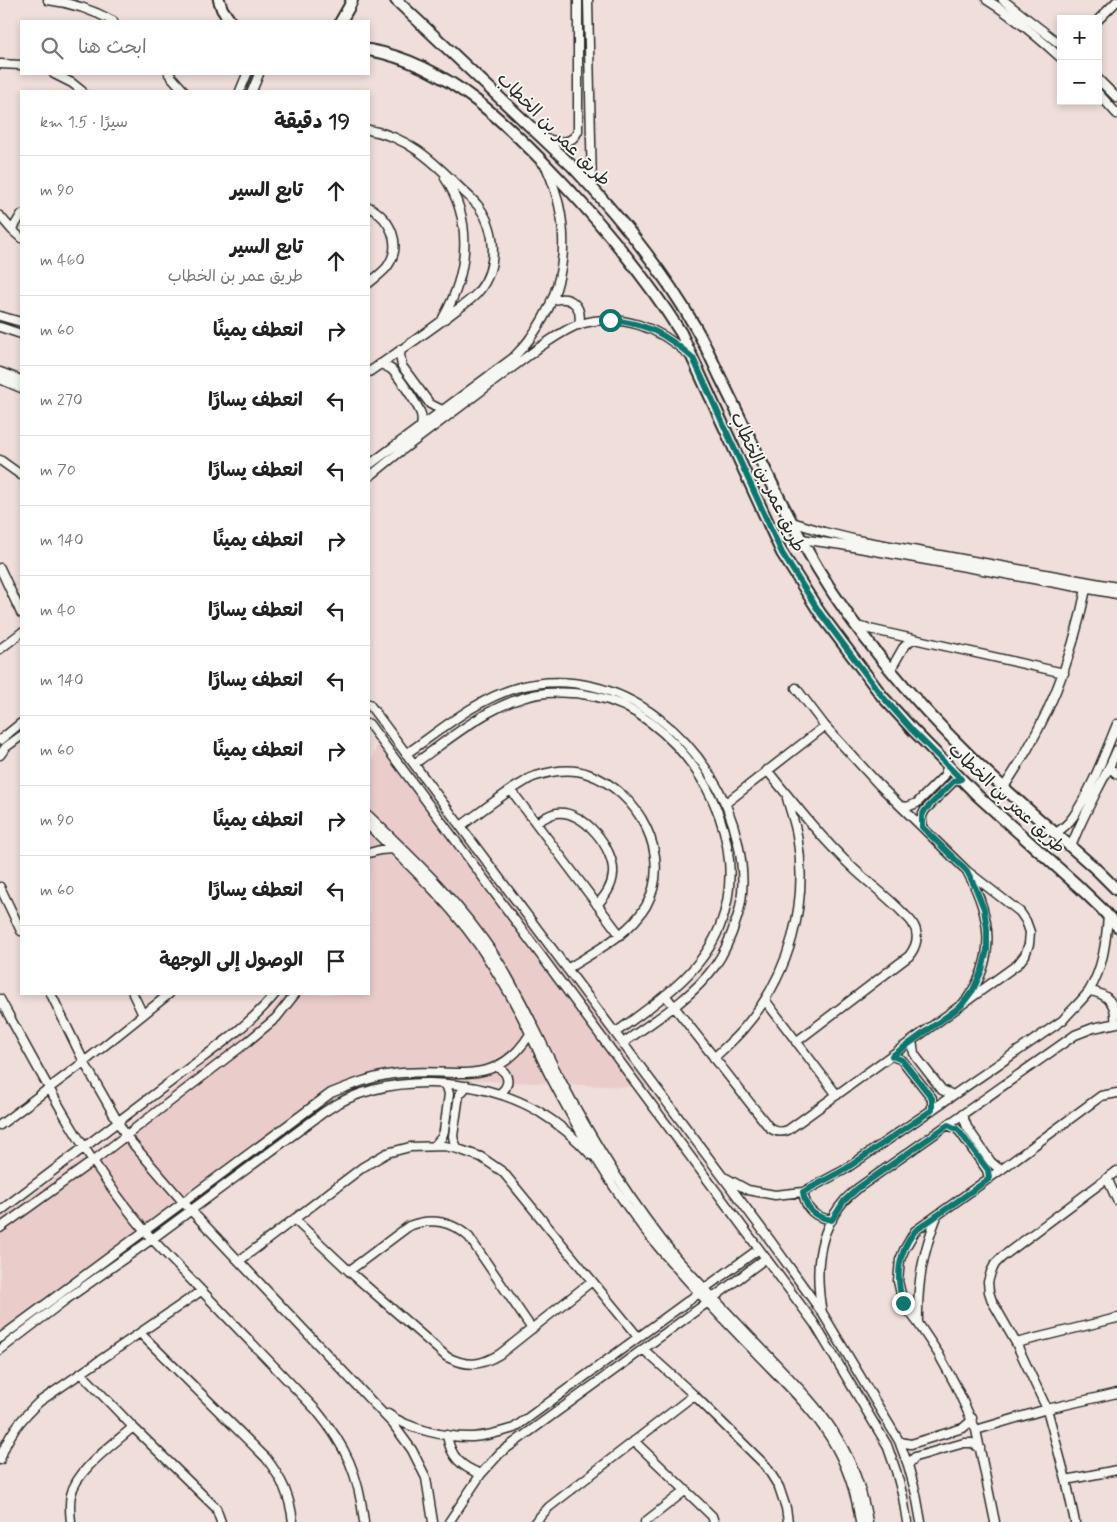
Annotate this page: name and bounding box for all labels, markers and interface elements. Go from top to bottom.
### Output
map controls [1057,15,1102,105]
button: + [1057,15,1102,60]
search box [20,20,370,75]
icon: search [38,34,66,62]
text: ابحث هنا [78,35,147,60]
button: − [1057,60,1102,105]
street label: طريق عمر بن الخطاب [491,67,616,192]
text: 19 دقيقة [274,108,350,136]
text: سيرًا · 1.5 km [40,112,128,133]
icon: ahead [322,177,350,205]
text: تابع السير [230,178,303,203]
text: 90 m [40,180,74,201]
text: تابع السير [230,235,303,260]
icon: ahead [322,247,350,275]
text: 460 m [40,250,85,271]
text: طريق عمر بن الخطاب [168,266,303,287]
route start [599,309,622,332]
icon: right [322,317,350,345]
text: انعطف يمينًا [213,318,303,343]
text: 60 m [40,320,74,341]
icon: left [322,387,350,415]
text: انعطف يسارًا [208,388,303,413]
text: 270 m [40,390,83,411]
street label: طريق عمر بن الخطاب [724,408,810,556]
icon: left [322,457,350,485]
text: انعطف يسارًا [208,458,303,483]
text: 70 m [40,460,76,481]
icon: right [322,527,350,555]
text: انعطف يمينًا [213,528,303,553]
text: 140 m [40,530,84,551]
icon: left [322,597,350,625]
text: انعطف يسارًا [208,598,303,623]
text: 40 m [40,600,76,621]
icon: left [322,667,350,695]
text: انعطف يسارًا [208,668,303,693]
text: 140 m [40,670,84,691]
icon: right [322,737,350,765]
text: انعطف يمينًا [213,738,303,763]
street label: طريق عمر بن الخطاب [942,738,1070,859]
text: 60 m [40,740,74,761]
icon: right [322,807,350,835]
text: انعطف يمينًا [213,808,303,833]
text: 90 m [40,810,74,831]
icon: left [322,877,350,905]
text: انعطف يسارًا [208,878,303,903]
text: 60 m [40,880,74,901]
icon: arrive [322,947,350,975]
text: الوصول إلى الوجهة [159,948,303,973]
route end [892,1292,915,1315]

